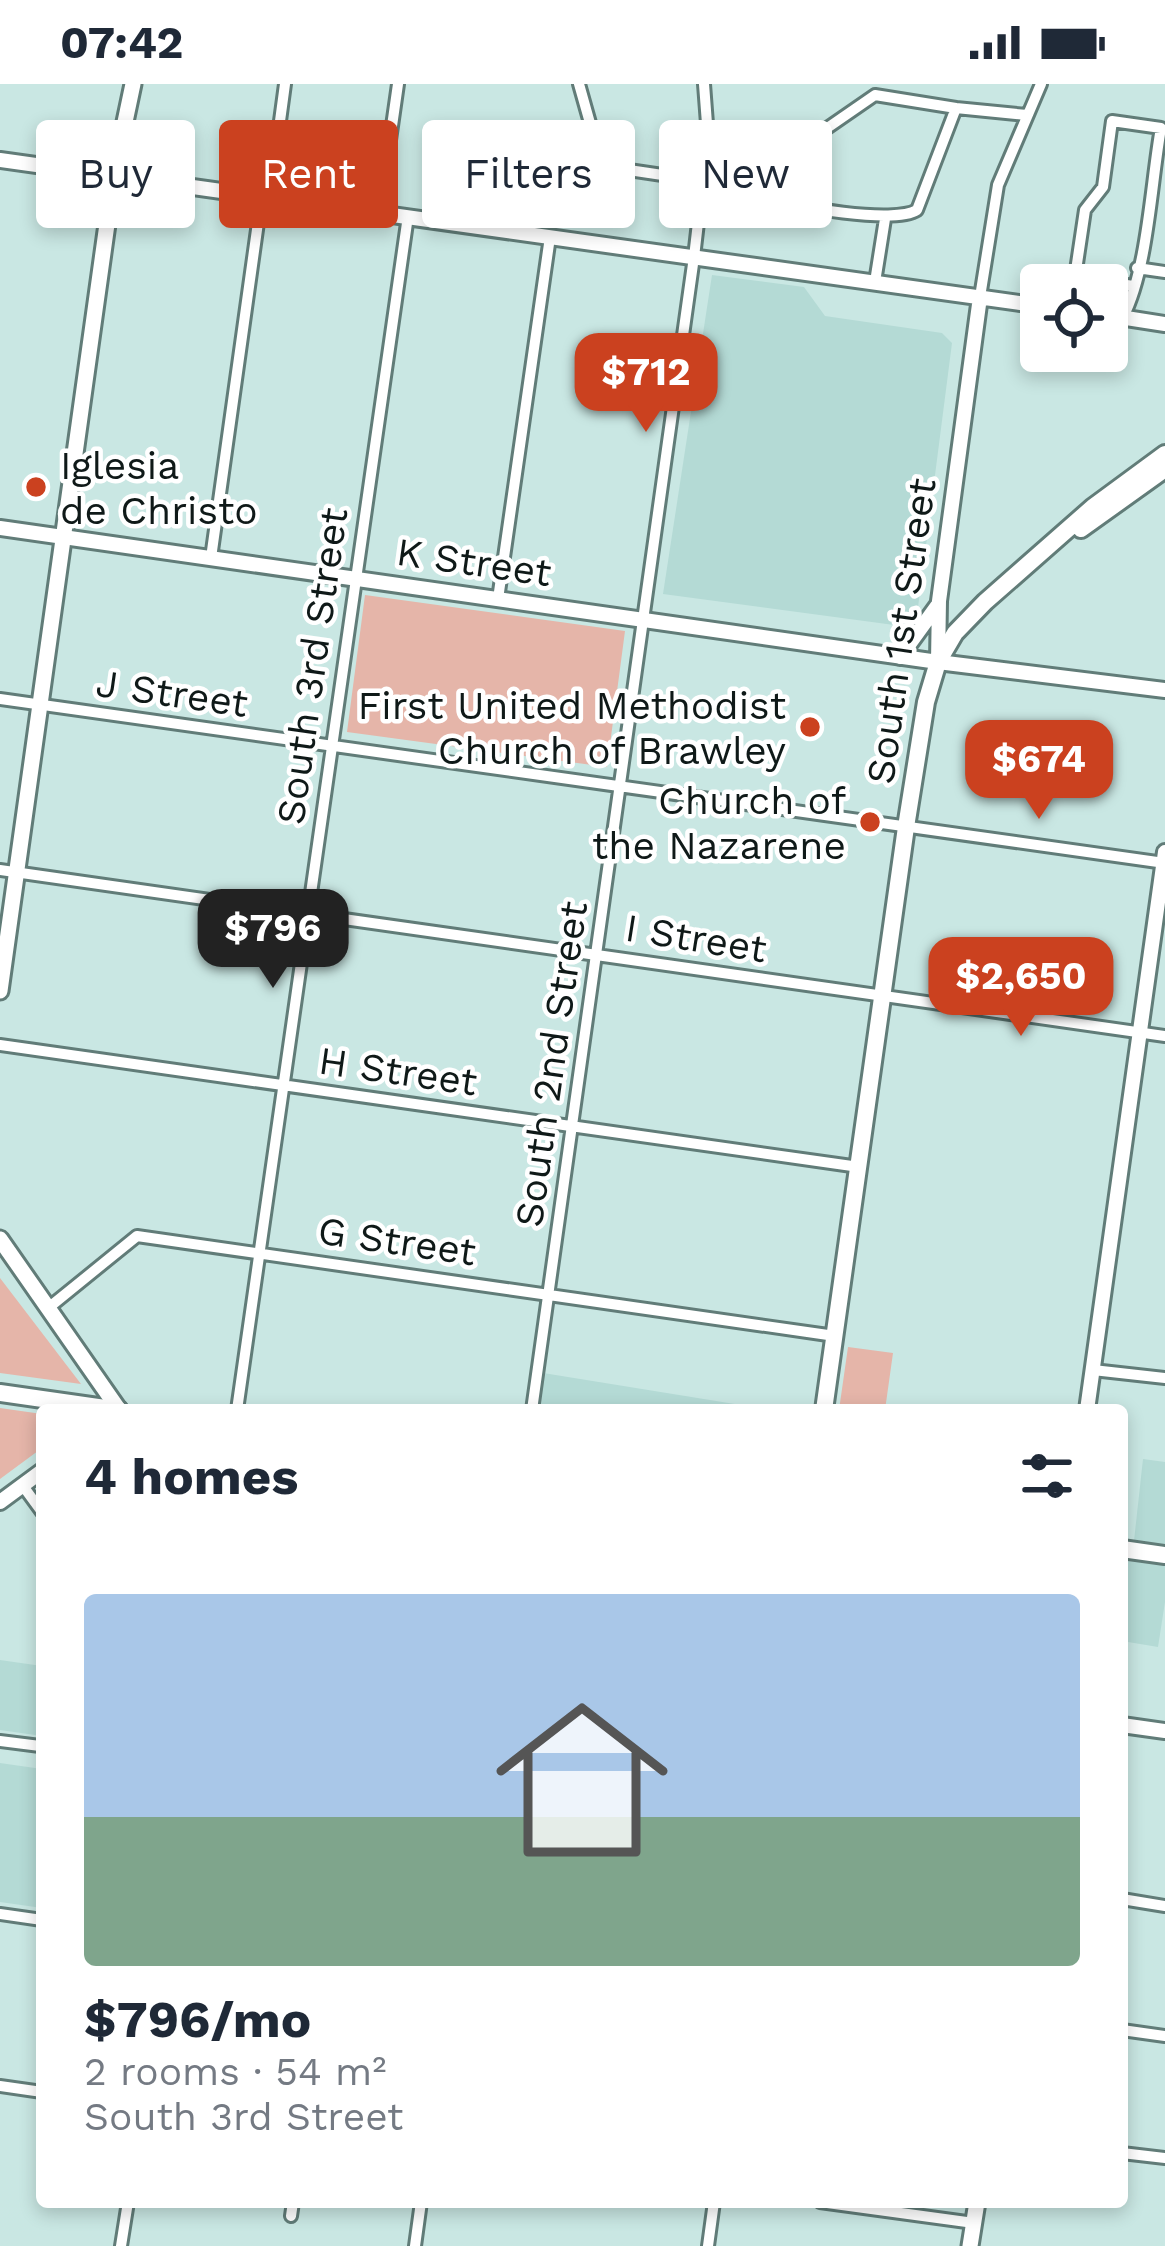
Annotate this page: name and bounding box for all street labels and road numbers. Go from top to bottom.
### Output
street label: South 1st Street [857,475,945,787]
street label: South 3rd Street [267,505,357,827]
street label: K Street [394,529,554,595]
street label: J Street [93,660,251,726]
street label: South 2nd Street [506,898,596,1230]
street label: I Street [622,905,770,971]
street label: H Street [316,1038,480,1104]
street label: G Street [315,1208,479,1274]

